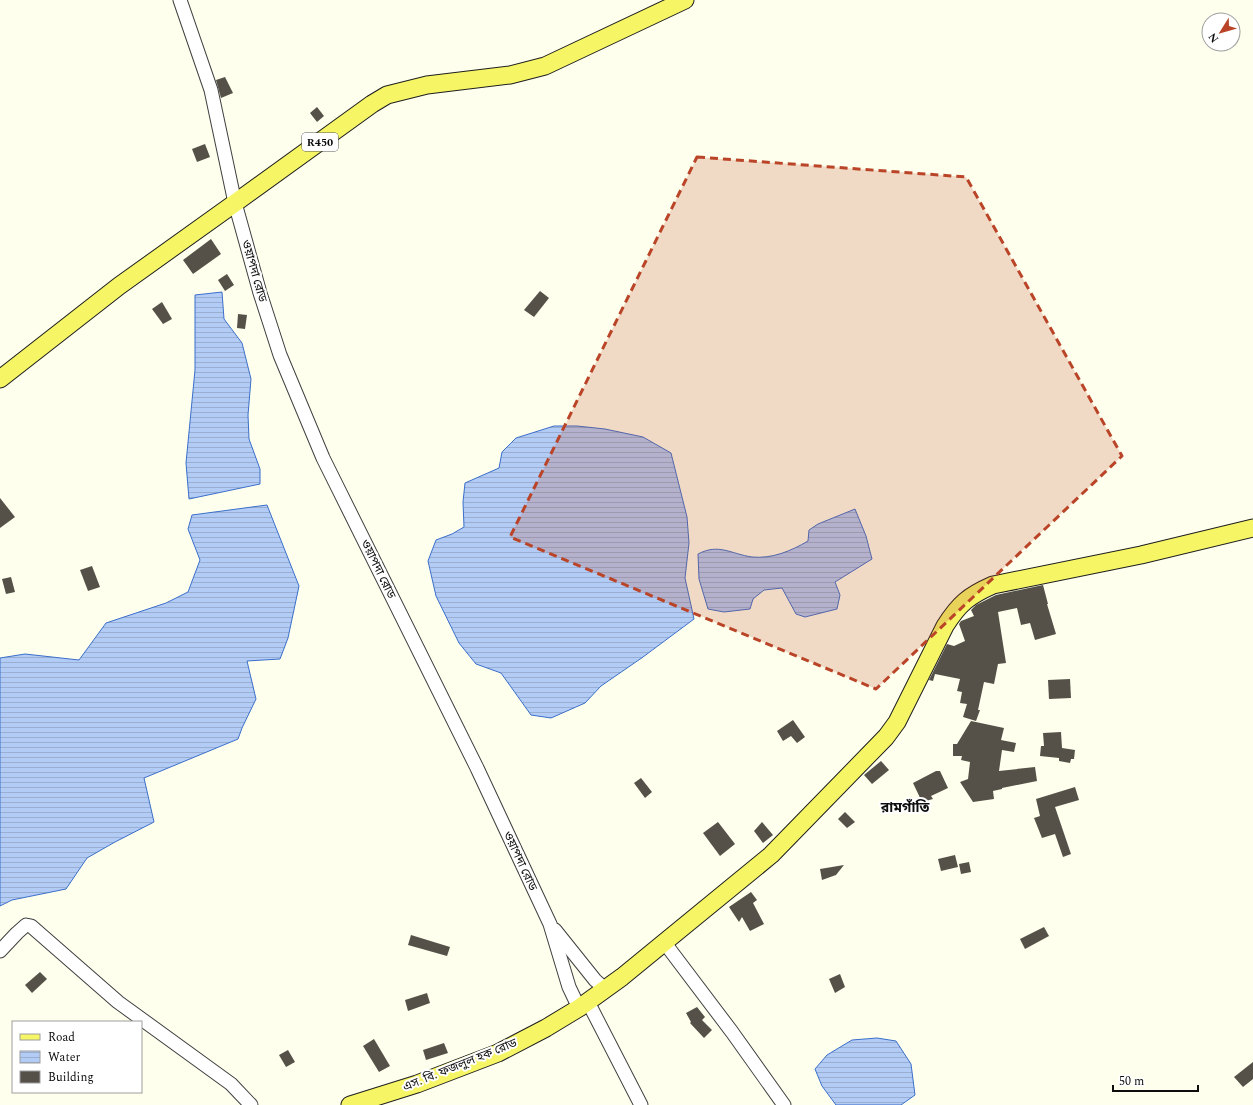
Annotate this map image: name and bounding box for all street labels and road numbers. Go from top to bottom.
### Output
road number: R450 [302,133,338,151]
street label: ওয়াপদা রোড [236,238,272,305]
street label: ওয়াপদা রোড [355,536,401,602]
street label: ওয়াপদা রোড [498,828,542,895]
street label: এস. বি. ফজলুল হক রোড [400,1033,520,1097]

